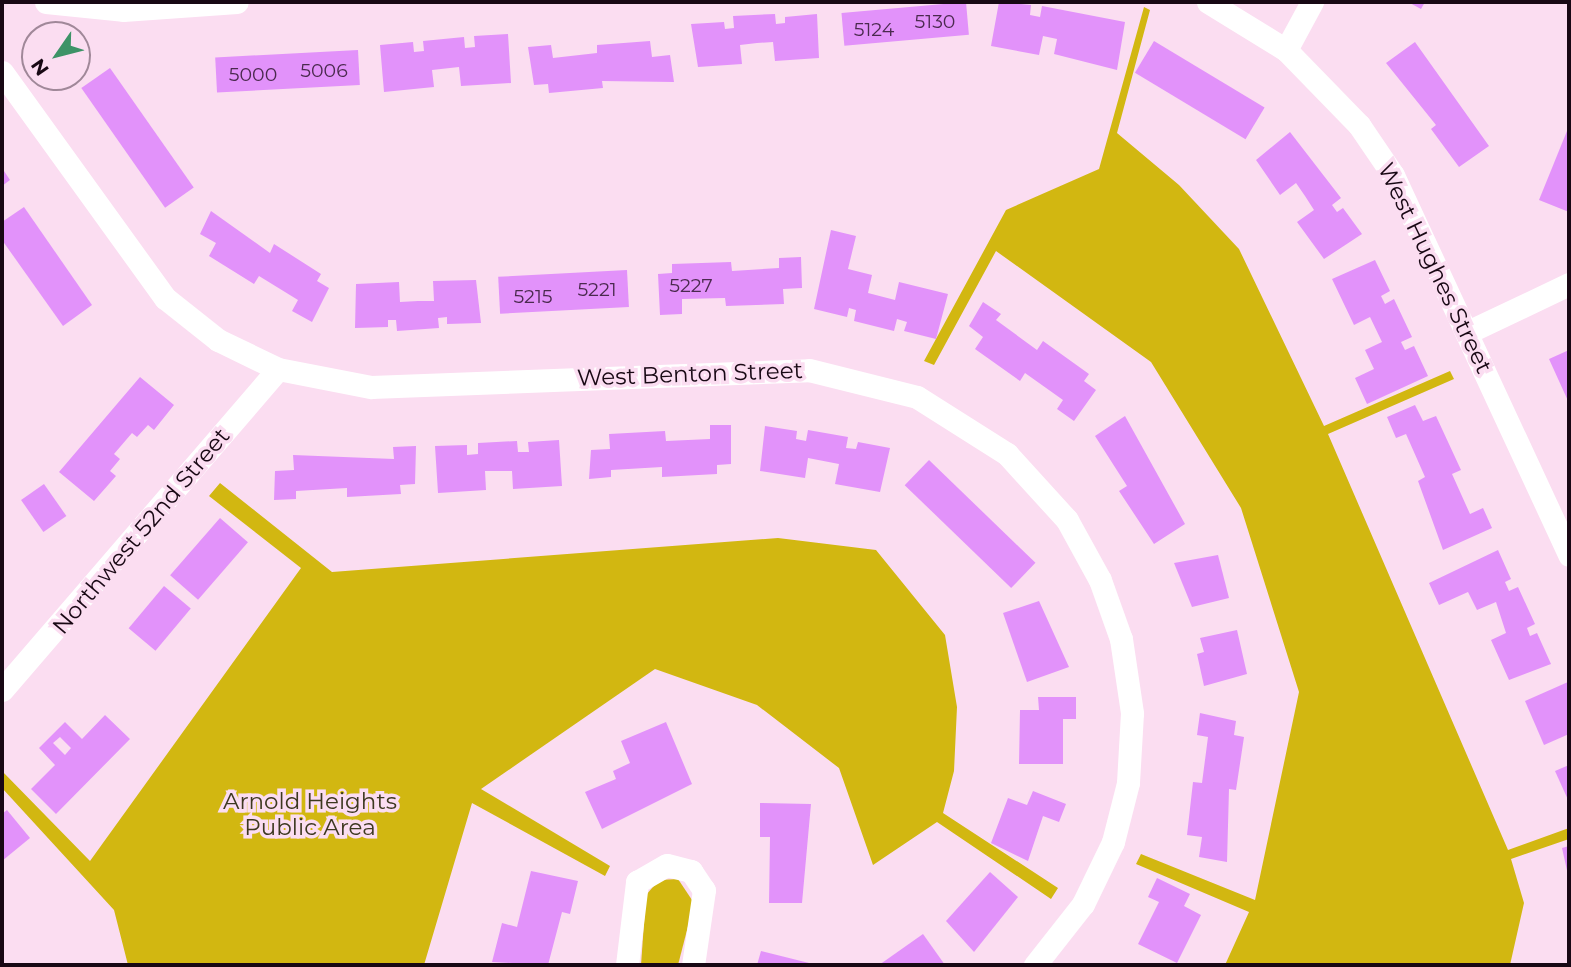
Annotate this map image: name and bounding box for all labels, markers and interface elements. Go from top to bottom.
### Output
house number: 5130 [915,11,955,33]
house number: 5124 [854,19,894,41]
north arrow [21,21,91,91]
text: N [26,54,54,80]
house number: 5006 [300,60,348,82]
house number: 5000 [229,64,277,86]
street label: West Hughes Street [1372,158,1498,378]
house number: 5227 [669,275,713,297]
house number: 5221 [577,279,617,301]
house number: 5215 [513,286,553,308]
street label: West Benton Street [577,356,803,392]
street label: Northwest 52nd Street [47,422,235,640]
park label: Arnold Heights Public Area [223,787,397,841]

